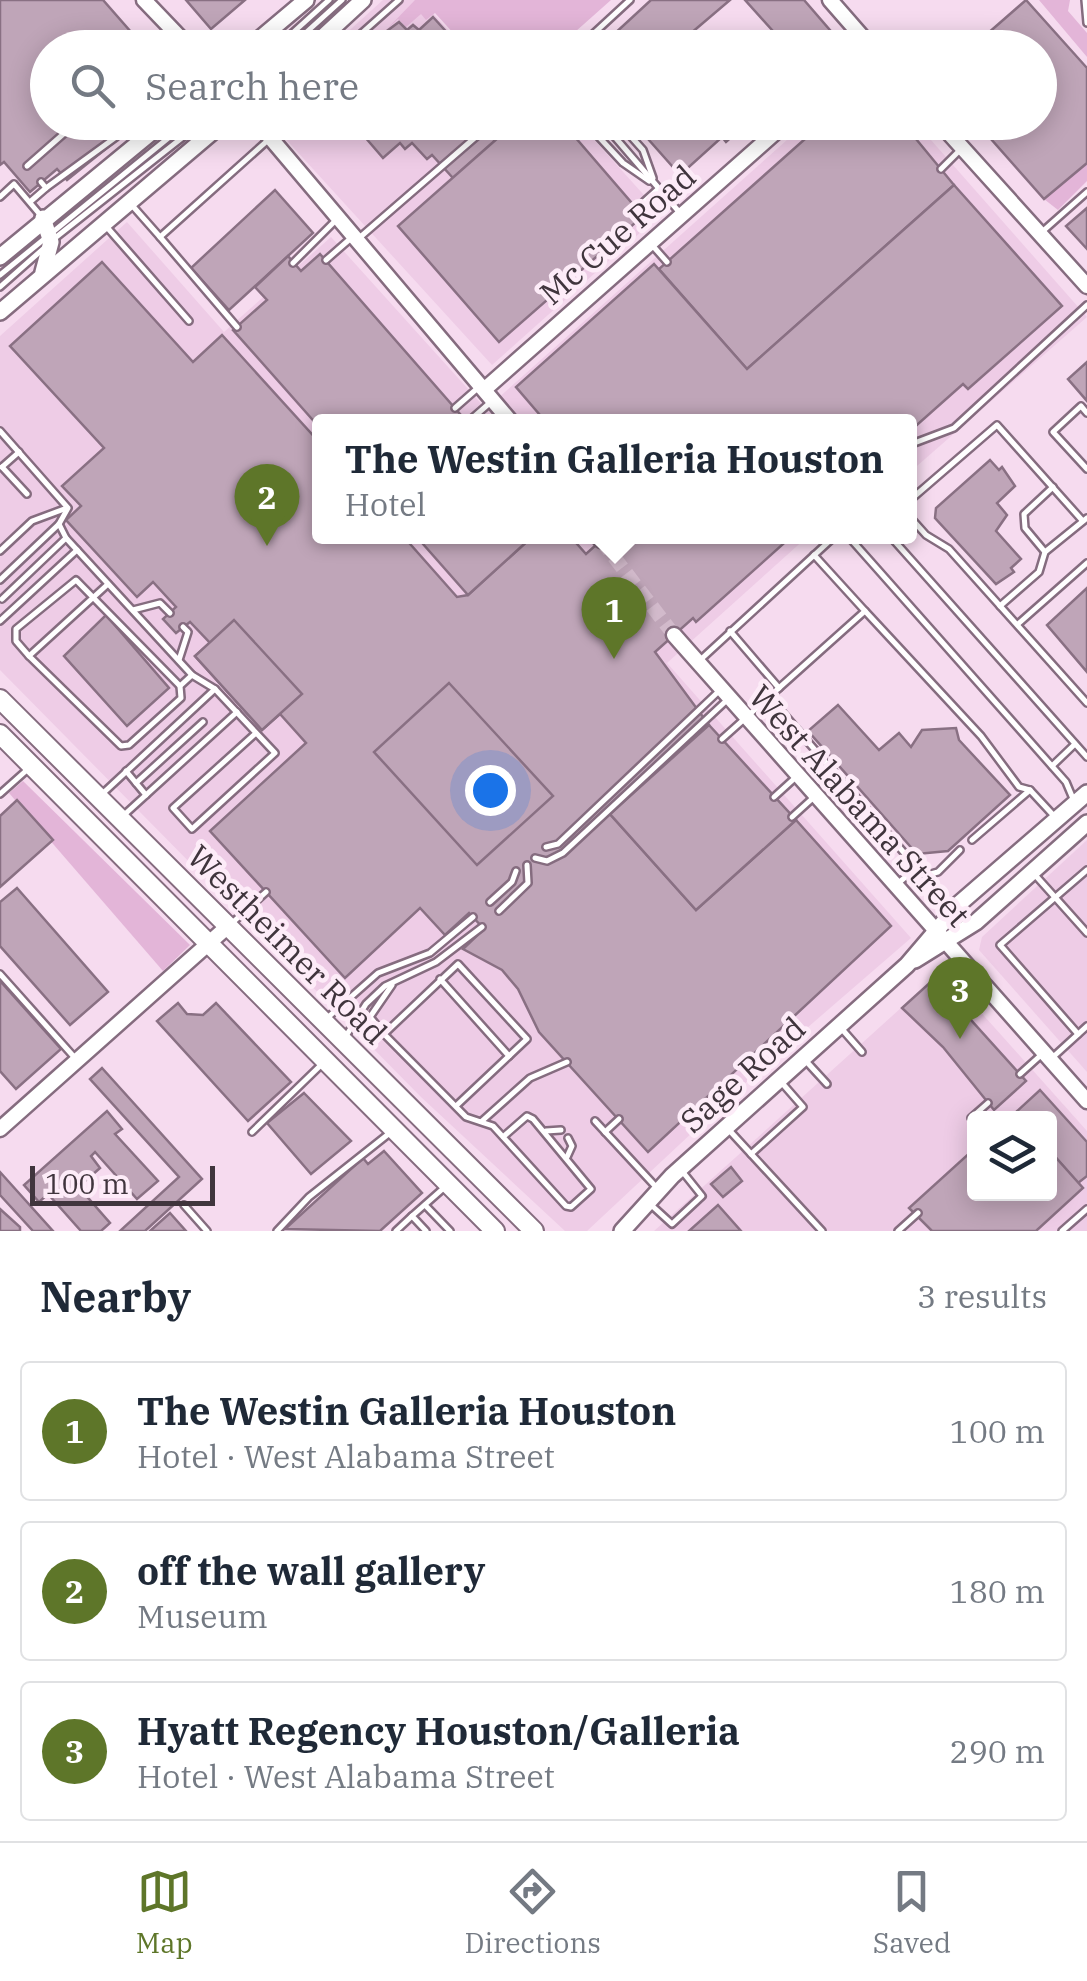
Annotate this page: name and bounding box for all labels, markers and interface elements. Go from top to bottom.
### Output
search box [30,30,1057,140]
icon: search [65,58,120,113]
text: Search here [145,61,359,110]
street label: Mc Cue Road [531,155,704,314]
popup [312,414,917,544]
text: The Westin Galleria Houston [345,434,884,483]
pin: 2 [234,464,300,546]
text: Hotel [345,483,426,525]
pin: 1 [582,576,646,659]
street label: West Alabama Street [740,676,980,935]
your location [465,765,516,816]
street label: Westheimer Road [179,835,397,1053]
pin: 3 [928,956,992,1039]
street label: Sage Road [671,1007,814,1141]
map controls [967,1111,1057,1201]
button: layers [967,1111,1057,1201]
scale bar [30,1161,215,1206]
text: 100 m [45,1165,129,1202]
text: Nearby [40,1269,191,1324]
text: 3 results [917,1275,1047,1317]
text: The Westin Galleria Houston [137,1386,676,1435]
text: 1 [65,1410,84,1452]
text: 100 m [949,1410,1045,1452]
text: Hotel · West Alabama Street [137,1435,555,1477]
text: off the wall gallery [137,1546,486,1595]
text: 2 [65,1570,84,1612]
text: 180 m [949,1570,1045,1612]
text: Museum [137,1595,268,1637]
text: Hyatt Regency Houston/Galleria [137,1706,740,1755]
text: 3 [65,1730,84,1772]
text: 290 m [949,1730,1045,1772]
text: Hotel · West Alabama Street [137,1755,555,1797]
tab: Map [136,1864,193,1961]
tab: Directions [464,1864,601,1961]
tab: Saved [873,1864,951,1961]

